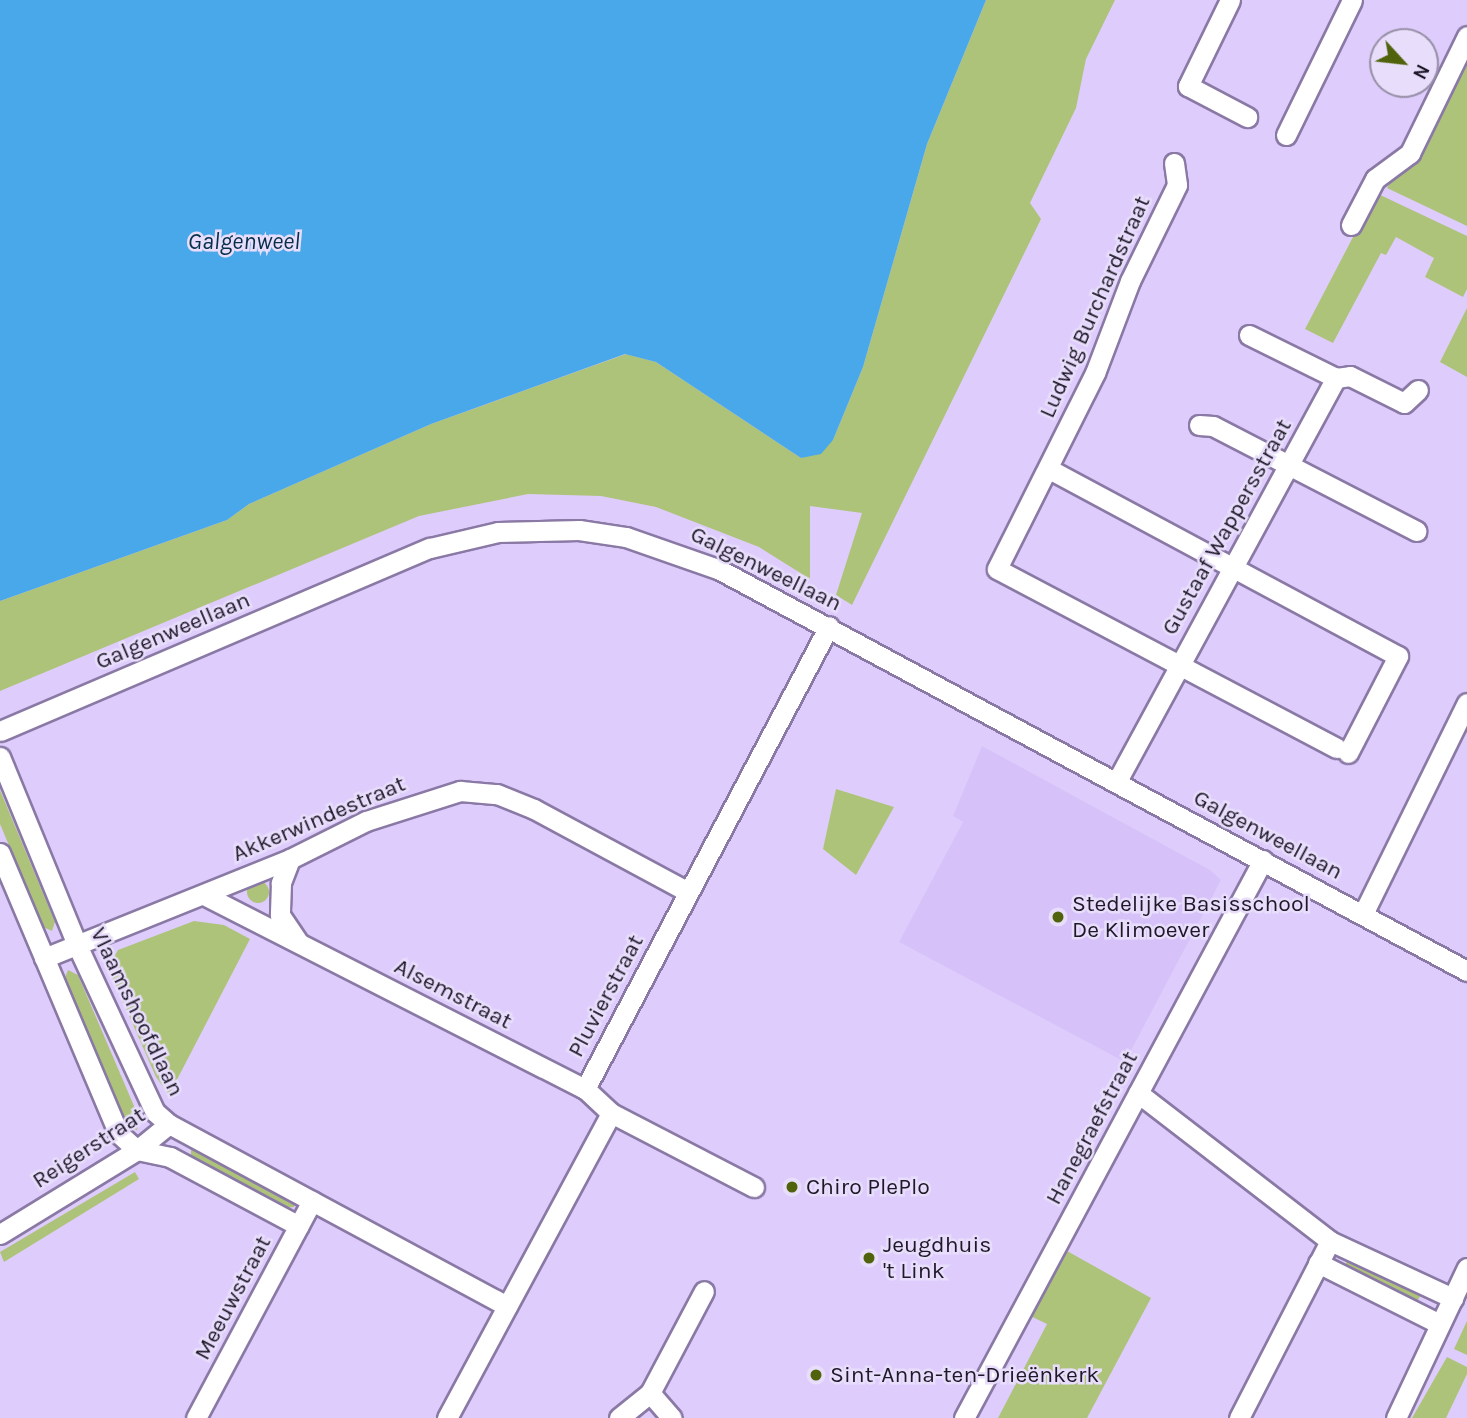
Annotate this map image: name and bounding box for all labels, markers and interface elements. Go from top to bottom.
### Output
north arrow [1369,28,1439,98]
text: N [1408,61,1434,83]
street label: Ludwig Burchardstraat [1034,192,1156,422]
water label: Galgenweel [188,228,300,256]
street label: Gustaaf Wappersstraat [1156,414,1298,640]
street label: Galgenweellaan [686,520,846,618]
street label: Galgenweellaan [92,586,254,676]
street label: Akkerwindestraat [228,770,410,868]
street label: Galgenweellaan [1189,784,1347,886]
place label: Stedelijke Basisschool De Klimoever [1072,890,1310,944]
marker: Stedelijke Basisschool De Klimoever [1050,909,1066,925]
street label: Vlaamshoofdlaan [84,923,190,1101]
street label: Pluvierstraat [562,930,650,1062]
street label: Alsemstraat [390,953,516,1035]
street label: Hanegraefstraat [1040,1047,1144,1209]
street label: Reigerstraat [27,1101,151,1195]
place label: Chiro PlePlo [806,1173,930,1201]
marker: Chiro PlePlo [784,1179,800,1195]
street label: Meeuwstraat [189,1231,277,1365]
place label: Jeugdhuis 't Link [883,1231,991,1285]
marker: Jeugdhuis 't Link [861,1250,877,1266]
place label: Sint-Anna-ten-Drieënkerk [830,1361,1099,1389]
marker: Sint-Anna-ten-Drieënkerk [808,1367,824,1383]

